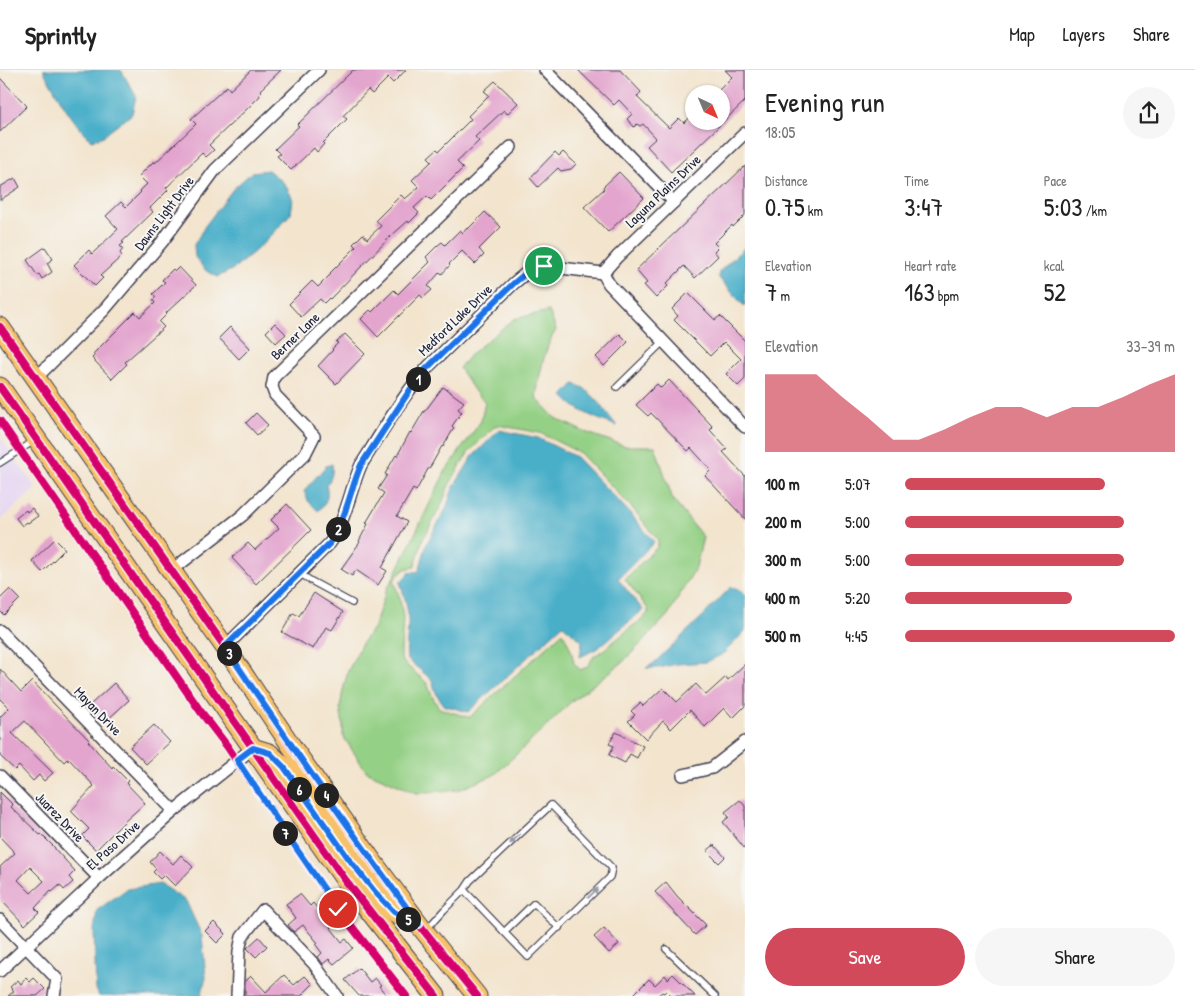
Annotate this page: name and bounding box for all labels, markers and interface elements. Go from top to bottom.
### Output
text: Sprintly [25,19,97,51]
text: Map [1009,22,1035,47]
text: Layers [1063,22,1105,47]
text: Share [1133,22,1170,47]
text: Evening run [765,83,885,121]
north arrow [685,85,730,130]
map controls [685,85,730,130]
button: share [1123,87,1175,139]
text: 18:05 [765,121,795,143]
street label: Laguna Plains Drive [621,149,705,232]
street label: Dawns Light Drive [129,171,199,254]
text: Distance [765,171,808,190]
text: Time [904,171,929,190]
text: Pace [1044,171,1067,190]
text: 0.75 [765,190,805,224]
text: 3:47 [904,190,943,224]
text: 5:03 [1044,190,1082,224]
text: km [805,201,823,220]
text: /km [1082,201,1107,220]
pin [523,245,565,287]
icon: arrive [530,252,558,280]
text: Elevation [765,256,812,275]
text: Heart rate [904,256,957,275]
text: kcal [1044,256,1064,275]
text: 7 [765,275,777,309]
text: 163 [904,275,935,309]
text: 52 [1044,275,1066,309]
street label: Medford Lake Drive [414,279,496,360]
text: m [777,286,790,305]
text: bpm [935,286,959,305]
street label: Berner Lane [266,307,324,364]
text: Elevation [765,335,818,357]
text: 33–39 m [1126,335,1175,357]
pin: 1 [406,366,430,392]
text: 1 [416,370,421,389]
text: 100 m [765,473,800,495]
text: 5:07 [845,473,871,495]
text: 200 m [765,511,801,533]
text: 5:00 [845,511,870,533]
pin: 2 [326,516,350,542]
text: 2 [335,520,342,539]
text: 300 m [765,549,801,571]
text: 5:00 [845,549,870,571]
text: 400 m [765,587,800,609]
text: 5:20 [845,587,870,609]
text: 500 m [765,625,801,647]
text: 4:45 [845,625,867,647]
pin: 3 [216,640,242,666]
text: 3 [226,644,233,663]
street label: Mayan Drive [70,682,127,740]
pin: 6 [286,776,312,802]
text: 6 [297,780,302,799]
pin: 4 [314,782,338,808]
text: 4 [324,786,329,805]
street label: Juarez Drive [32,787,89,846]
street label: El Paso Drive [82,815,144,874]
pin: 7 [272,820,298,846]
text: 7 [282,824,289,843]
one-way arrow [509,833,521,845]
pin [317,888,359,930]
one-way arrow [587,888,599,900]
icon: check [324,895,352,923]
pin: 5 [396,906,420,932]
text: 5 [406,910,411,929]
button: Save [765,928,965,986]
button: Share [975,928,1175,986]

